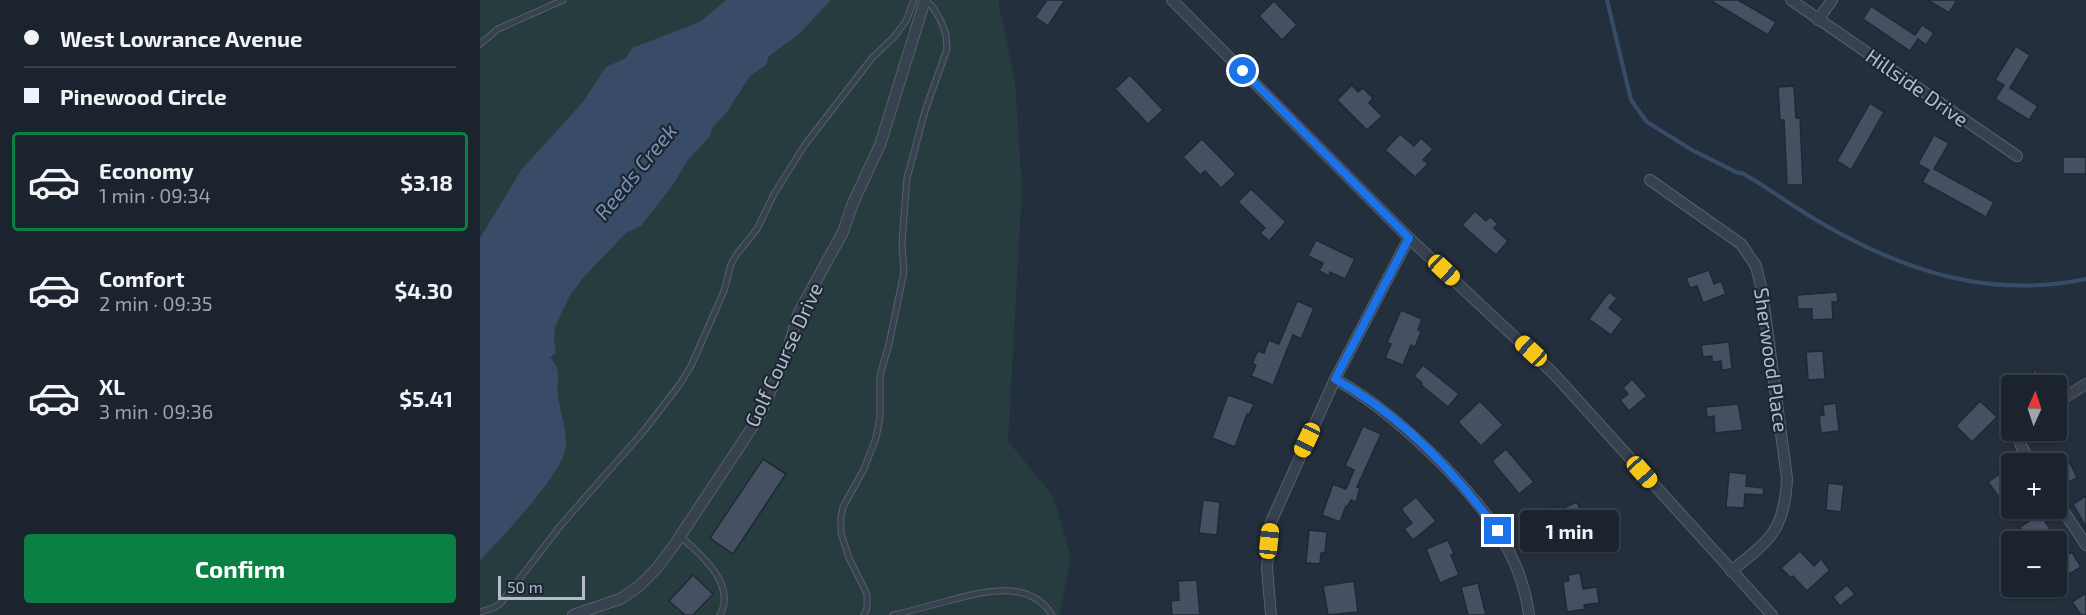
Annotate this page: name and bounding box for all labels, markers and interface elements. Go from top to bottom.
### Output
text: West Lowrance Avenue [60,25,302,51]
street label: Hillside Drive [1862,43,1973,131]
route start [1229,57,1256,84]
text: Pinewood Circle [60,83,227,109]
water label: Reeds Creek [589,118,681,224]
icon: car [27,155,81,209]
text: Economy [99,157,194,183]
text: $3.18 [400,169,453,195]
text: 1 min · 09:34 [99,183,211,207]
car [1425,251,1463,289]
icon: car [27,263,81,317]
text: Comfort [99,265,184,291]
text: $4.30 [395,277,453,303]
street label: Golf Course Drive [739,279,827,431]
street label: Sherwood Place [1750,286,1794,434]
text: 2 min · 09:35 [99,291,213,315]
car [1512,332,1550,370]
icon: car [27,371,81,425]
text: XL [99,373,125,399]
north arrow [2001,375,2067,441]
map controls [2001,375,2067,597]
text: $5.41 [399,385,453,411]
text: 3 min · 09:36 [99,399,213,423]
car [1291,420,1323,460]
car [1623,453,1661,491]
button: + [2001,453,2067,519]
callout: 1 min [1519,510,1618,552]
route end [1484,517,1511,544]
text: 1 min [1545,519,1594,543]
car [1258,522,1280,560]
button: − [2001,531,2067,597]
button: Confirm [24,534,456,603]
scale bar [498,573,585,600]
text: 50 m [507,577,543,596]

